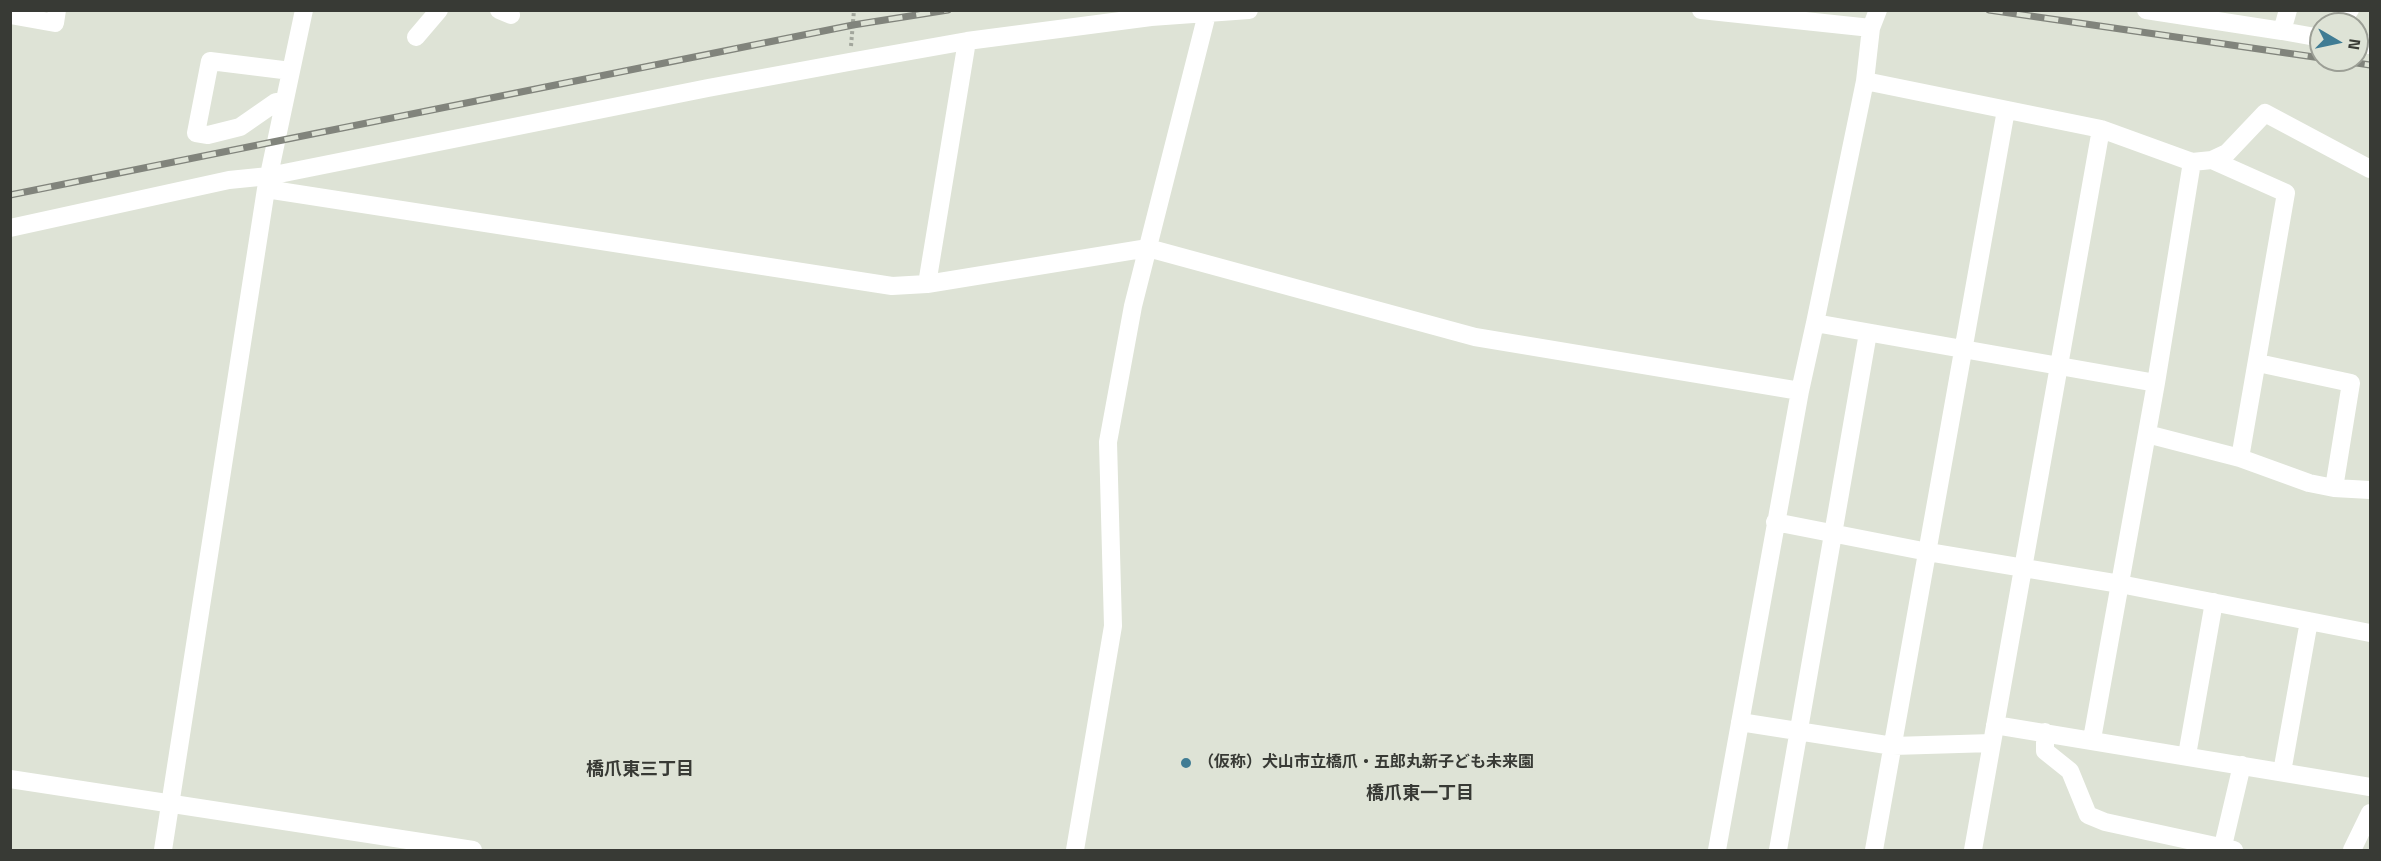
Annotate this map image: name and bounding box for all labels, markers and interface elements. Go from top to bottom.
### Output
north arrow [2309,12,2369,72]
text: N [2342,37,2368,52]
place label: （仮称）犬山市立橋爪・五郎丸新子ども未来園 [1198,753,1534,773]
marker: （仮称）犬山市立橋爪・五郎丸新子ども未来園 [1179,756,1193,770]
district label: 橋爪東三丁目 [586,760,694,782]
district label: 橋爪東一丁目 [1366,784,1474,806]

